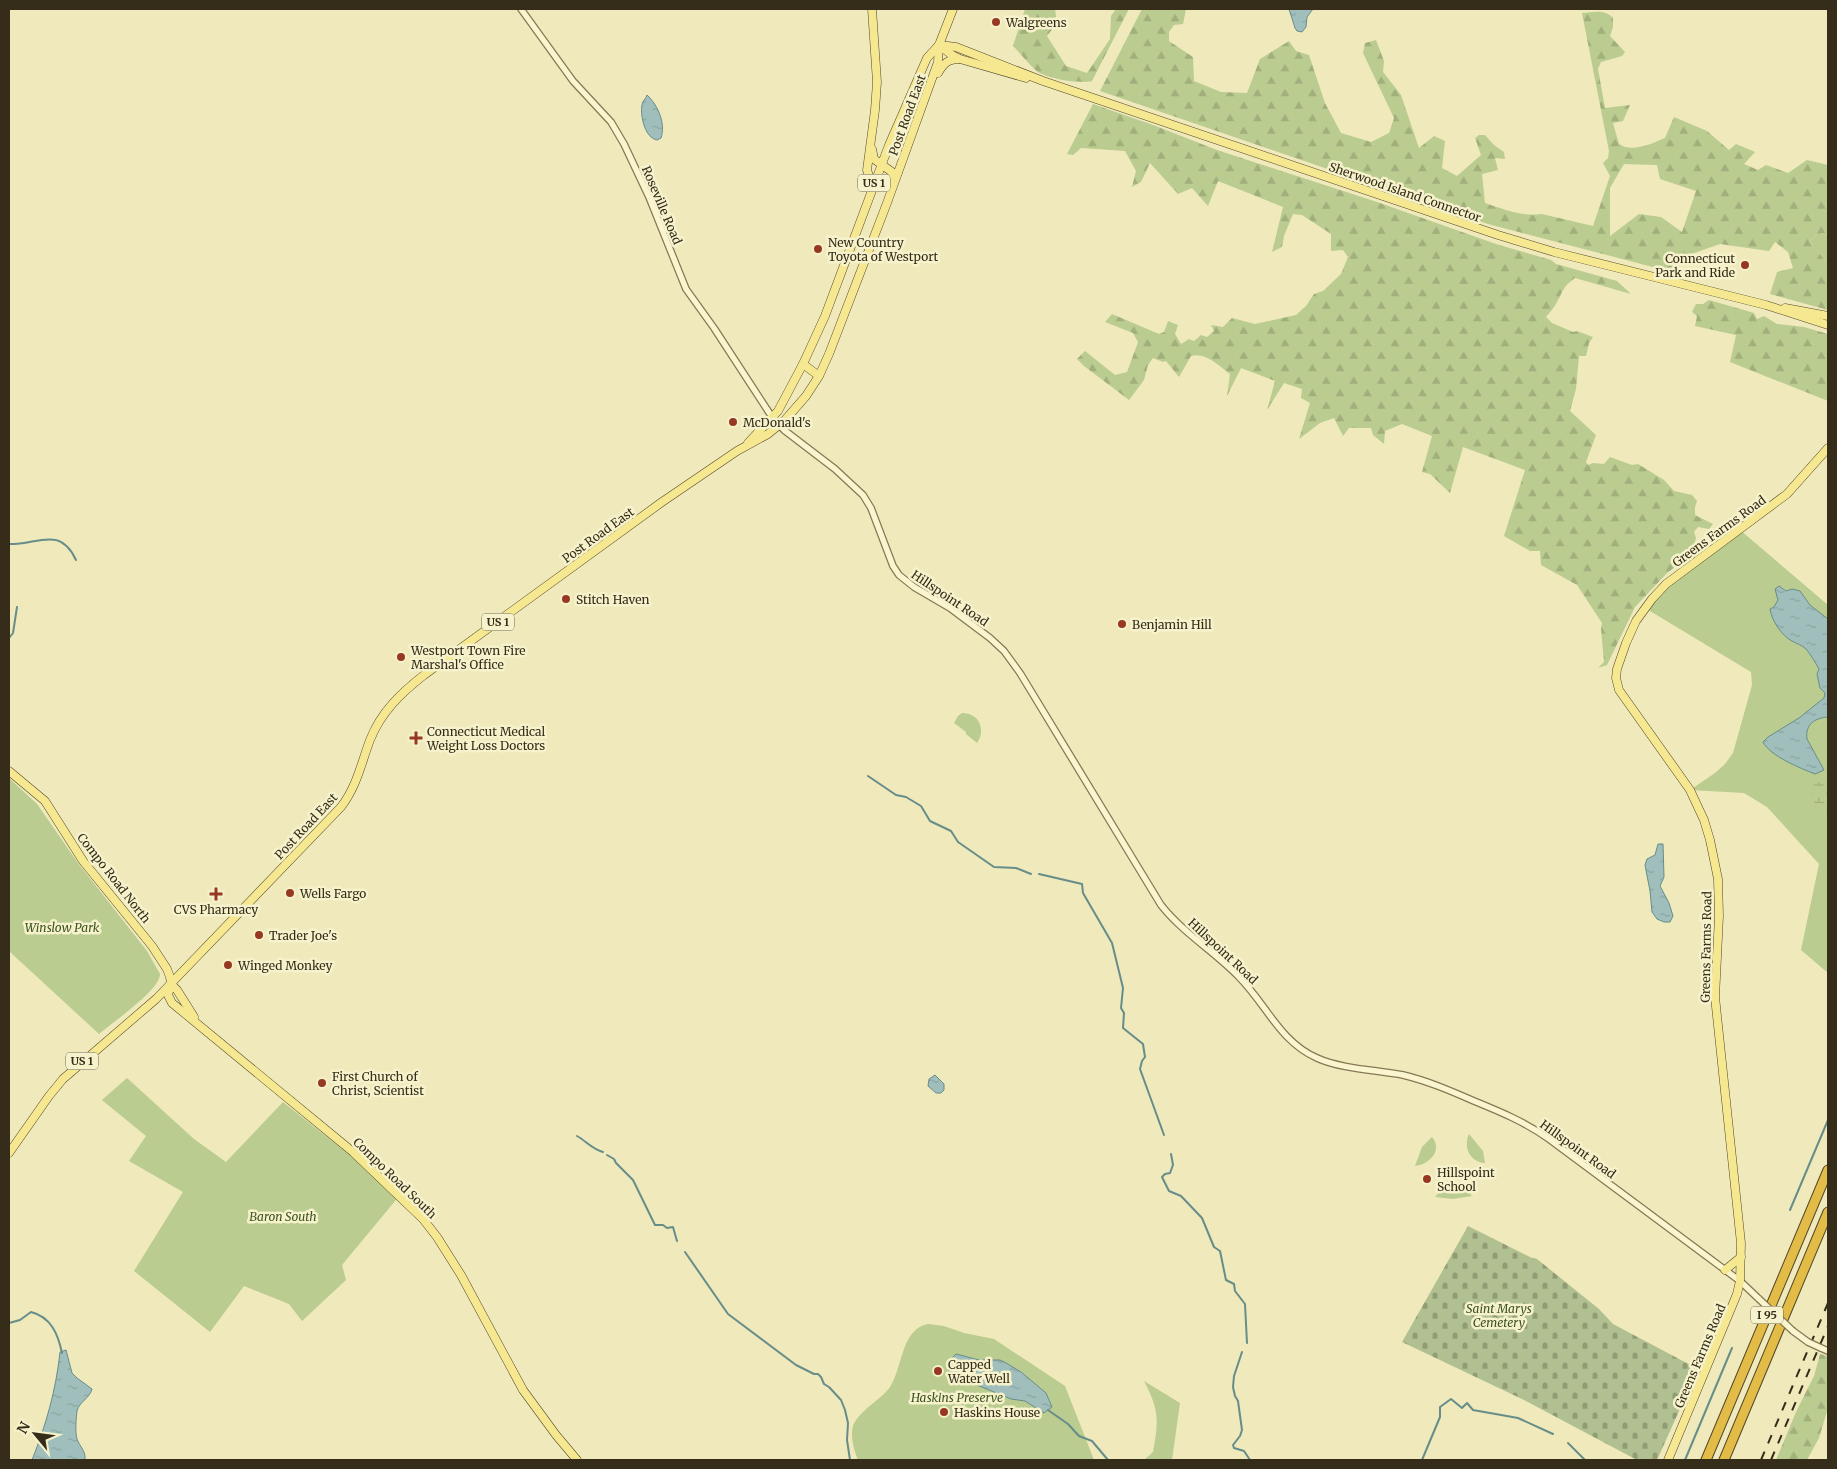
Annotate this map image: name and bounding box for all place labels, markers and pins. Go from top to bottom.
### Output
place label: Walgreens [1005,15,1067,30]
marker: Walgreens [990,16,1002,28]
place label: New Country Toyota of Westport [828,235,939,264]
marker: New Country Toyota of Westport [812,243,824,255]
place label: Connecticut Park and Ride [1655,251,1735,280]
marker: Connecticut Park and Ride [1739,259,1751,271]
place label: McDonald's [743,415,811,430]
marker: McDonald's [727,416,739,428]
place label: Stitch Haven [576,592,649,607]
marker: Stitch Haven [560,593,572,605]
place label: Benjamin Hill [1132,617,1212,632]
marker: Benjamin Hill [1116,618,1128,630]
place label: Westport Town Fire Marshal's Office [410,643,526,672]
marker: Westport Town Fire Marshal's Office [395,651,407,663]
place label: Connecticut Medical Weight Loss Doctors [426,724,546,753]
marker: Connecticut Medical Weight Loss Doctors [409,731,423,745]
place label: Wells Fargo [299,886,366,901]
marker: Wells Fargo [284,887,296,899]
marker: CVS Pharmacy [210,888,222,900]
place label: CVS Pharmacy [174,902,258,917]
place label: Trader Joe's [269,928,337,943]
marker: Trader Joe's [253,929,265,941]
place label: Winged Monkey [237,958,333,973]
marker: Winged Monkey [222,959,234,971]
place label: First Church of Christ, Scientist [332,1069,424,1098]
marker: First Church of Christ, Scientist [316,1077,328,1089]
place label: Hillspoint School [1437,1165,1495,1194]
marker: Hillspoint School [1421,1173,1433,1185]
place label: Capped Water Well [947,1357,1010,1386]
marker: Capped Water Well [932,1365,944,1377]
place label: Haskins House [954,1405,1040,1420]
marker: Haskins House [938,1406,950,1418]

